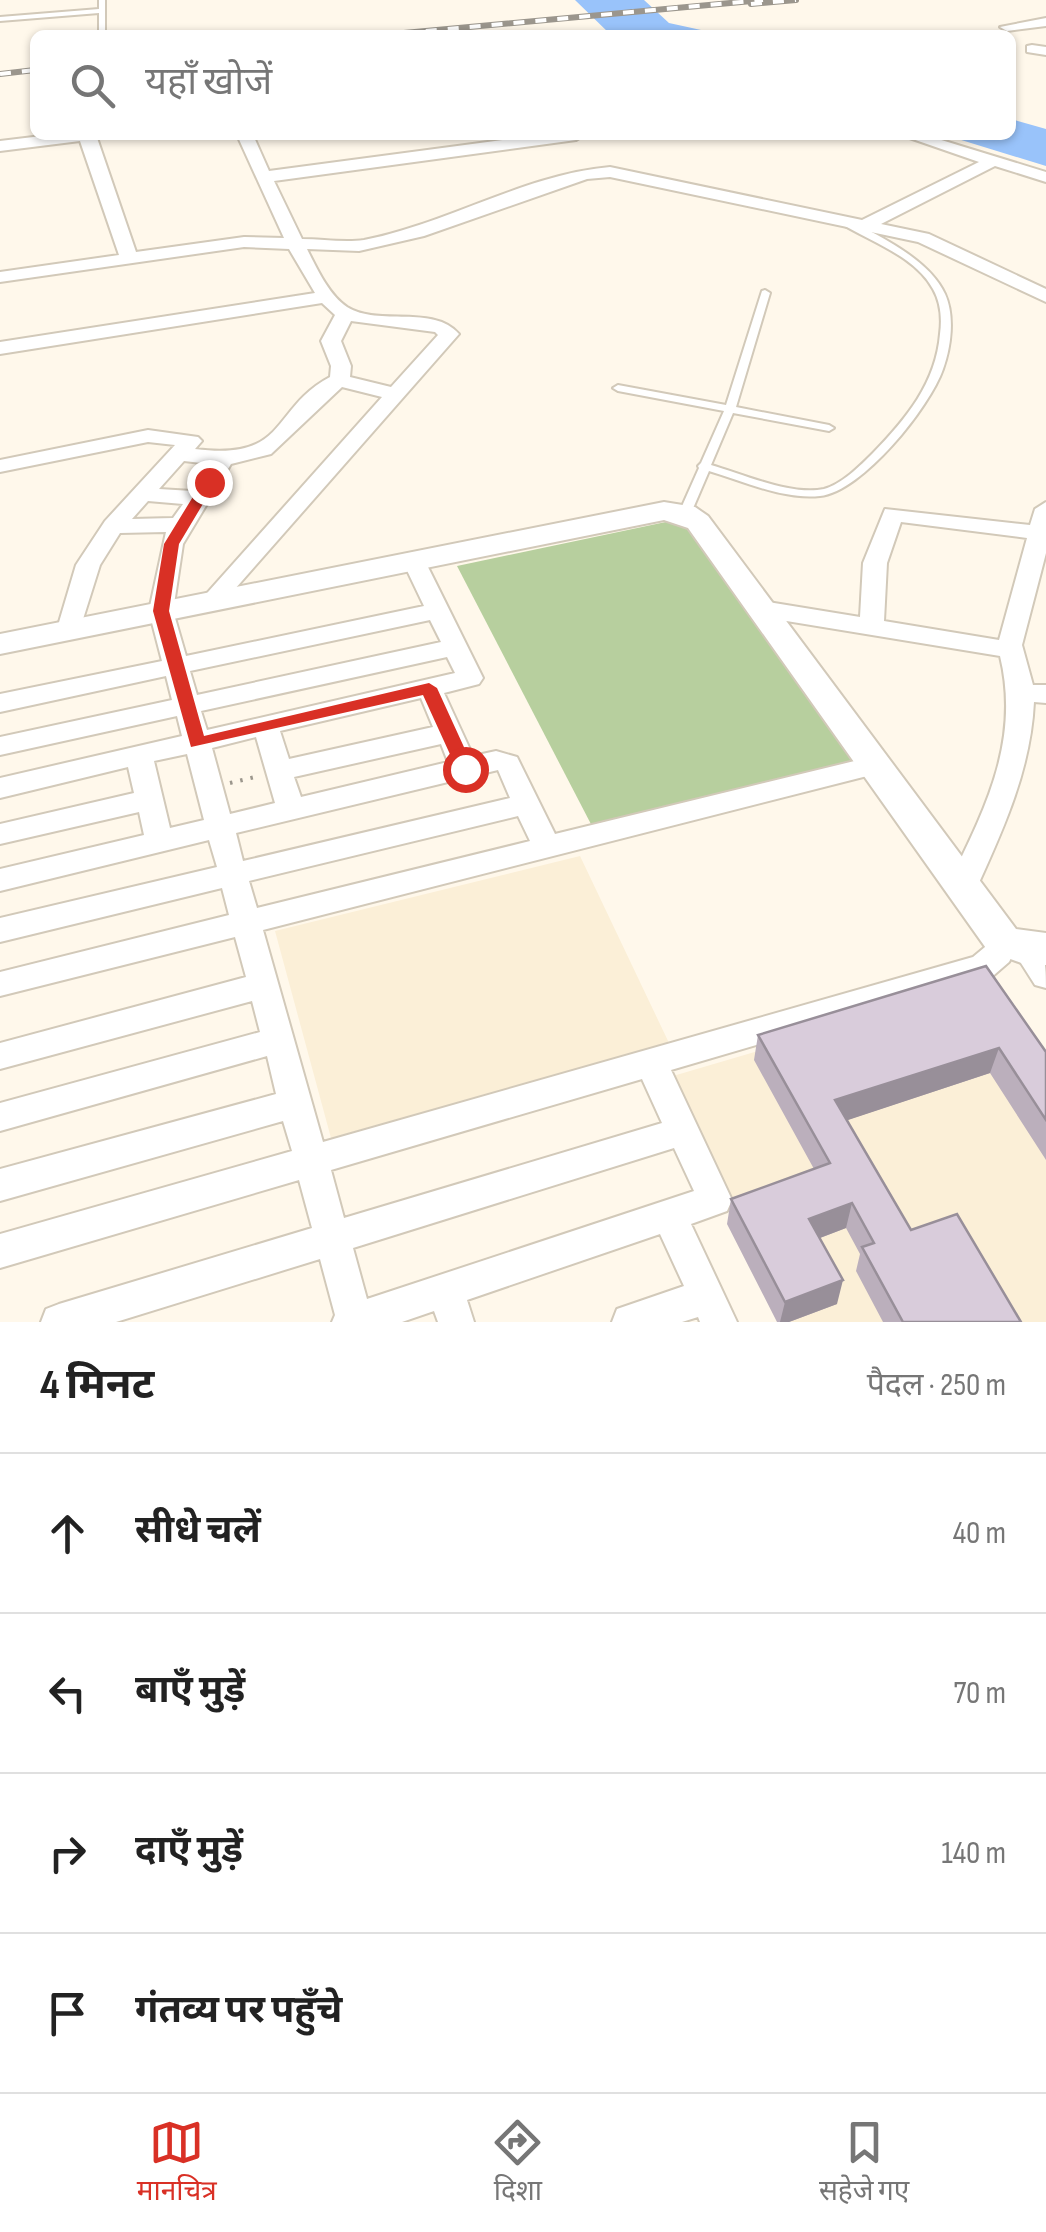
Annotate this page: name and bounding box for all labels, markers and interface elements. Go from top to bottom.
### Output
search box [30,30,1016,140]
icon: search [65,58,120,113]
text: यहाँ खोजें [145,60,272,105]
route end [187,460,233,506]
route start [443,747,489,793]
text: 4 मिनट [40,1360,154,1411]
text: पैदल · 250 m [867,1366,1006,1405]
icon: ahead [40,1506,95,1561]
text: सीधे चलें [135,1508,261,1553]
text: 40 m [953,1514,1006,1553]
icon: left [40,1666,95,1721]
text: बाएँ मुड़ें [135,1668,245,1713]
text: 70 m [953,1674,1006,1713]
icon: right [40,1826,95,1881]
text: दाएँ मुड़ें [135,1828,243,1873]
text: 140 m [942,1834,1006,1873]
icon: arrive [40,1986,95,2041]
text: गंतव्य पर पहुँचे [135,1988,342,2033]
tab: मानचित्र [137,2115,217,2211]
tab: दिशा [490,2115,545,2211]
tab: सहेजे गए [819,2115,909,2211]

